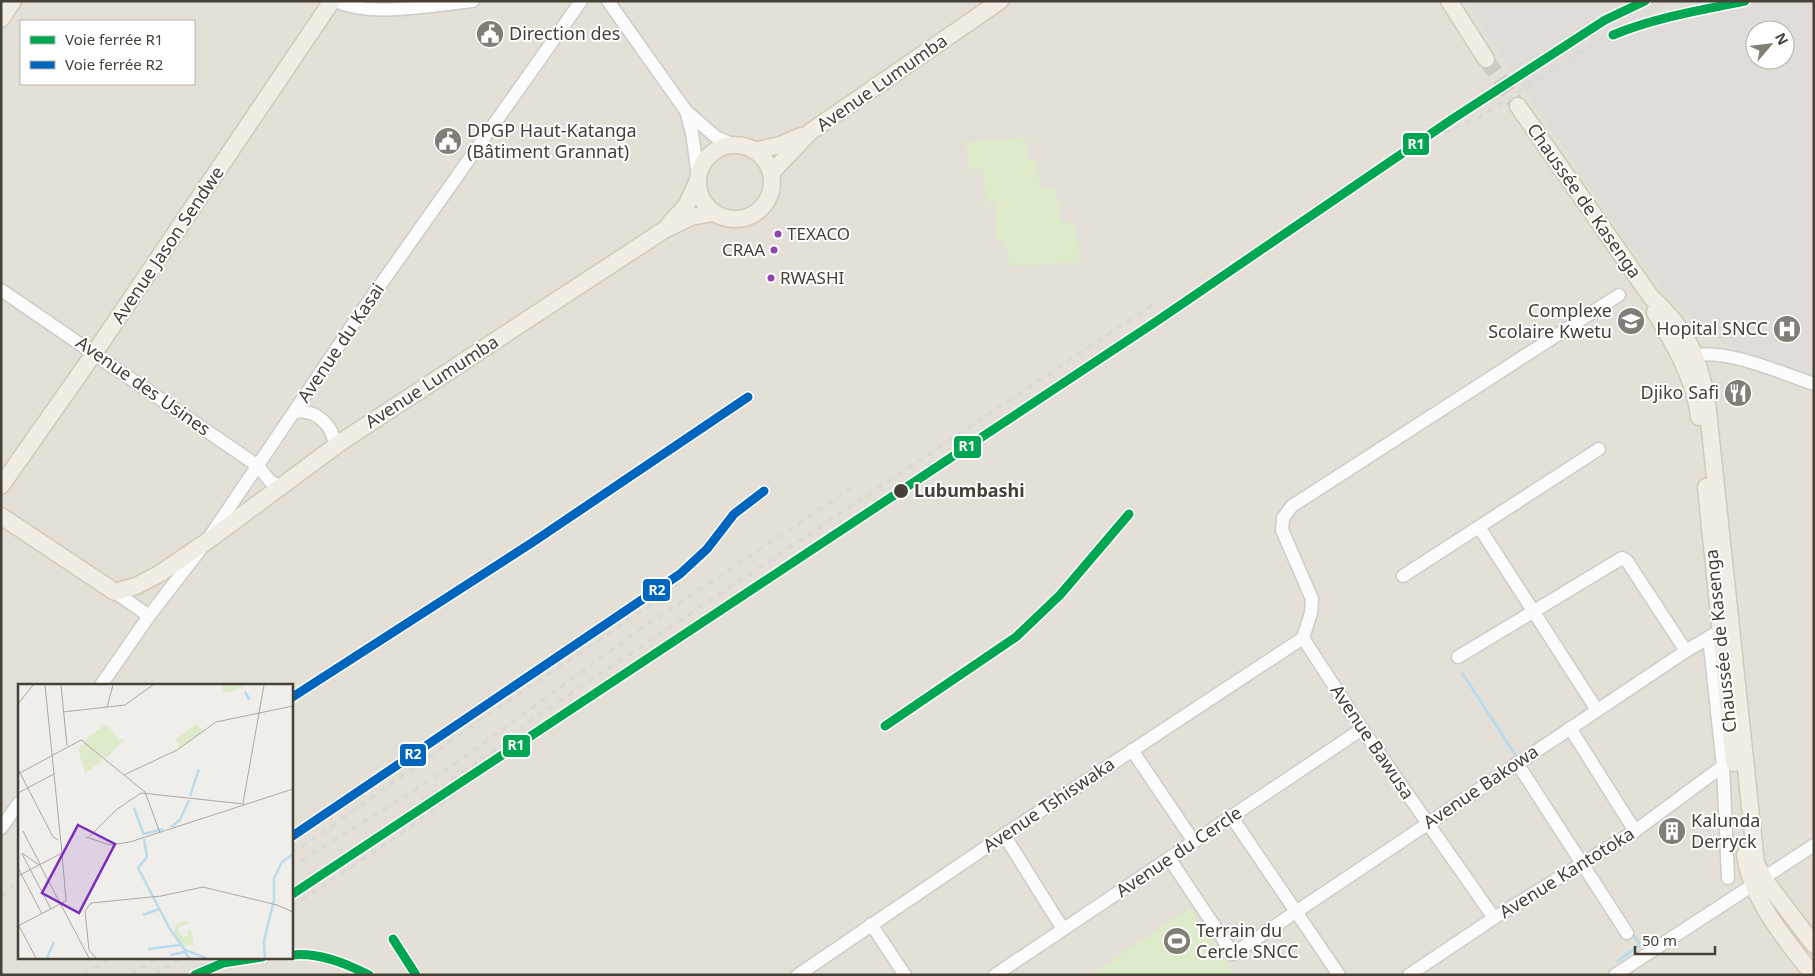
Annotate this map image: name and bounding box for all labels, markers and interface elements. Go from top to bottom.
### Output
public building icon: Direction des [475,19,505,49]
legend [20,20,195,85]
north arrow [1745,20,1795,70]
place label: Direction des [509,21,620,45]
street label: Avenue Lumumba [811,28,952,136]
text: Voie ferrée R1 [65,29,163,49]
text: N [1771,29,1793,48]
text: Voie ferrée R2 [65,54,163,74]
place label: DPGP Haut-Katanga (Bâtiment Grannat) [467,118,637,163]
street label: Chaussée de Kasenga [1522,118,1647,283]
public building icon: DPGP Haut-Katanga (Bâtiment Grannat) [433,126,463,156]
line badge: R1 [1402,132,1430,156]
text: R1 [1407,134,1425,153]
street label: Avenue Jason Sendwe [106,161,229,328]
place label: TEXACO [787,222,850,245]
marker: TEXACO [773,229,783,239]
place label: CRAA [722,238,765,261]
marker: CRAA [769,245,779,255]
place label: RWASHI [780,266,844,289]
marker: RWASHI [766,273,776,283]
street label: Avenue du Kasai [291,278,389,407]
place label: Complexe Scolaire Kwetu [1488,298,1612,343]
school or university icon: Complexe Scolaire Kwetu [1616,306,1646,336]
hospital icon: Hopital SNCC [1772,314,1802,344]
place label: Hopital SNCC [1656,316,1768,340]
street label: Avenue Lumumba [360,329,503,433]
street label: Avenue des Usines [72,330,215,441]
restaurant icon: Djiko Safi [1723,378,1753,408]
place label: Djiko Safi [1641,380,1719,404]
line badge: R1 [953,435,982,459]
text: R1 [958,436,976,455]
place label: Lubumbashi [914,478,1025,502]
marker: Lubumbashi [892,482,910,500]
street label: Chaussée de Kasenga [1698,548,1742,734]
line badge: R2 [642,578,671,602]
text: R2 [648,580,666,599]
street label: Avenue Bawusa [1326,679,1420,804]
inset map [18,684,292,958]
line badge: R1 [502,734,531,758]
text: R1 [507,735,525,754]
street label: Avenue Bakowa [1418,739,1543,834]
line badge: R2 [399,743,427,767]
text: R2 [404,744,422,763]
street label: Avenue Tshiswaka [978,751,1119,857]
street label: Avenue du Cercle [1111,800,1246,902]
place label: Kalunda Derryck [1691,808,1760,853]
building icon: Kalunda Derryck [1657,816,1687,846]
street label: Avenue Kantotoka [1494,821,1638,923]
place label: Terrain du Cercle SNCC [1196,918,1299,963]
scale bar [1635,924,1715,956]
sports icon: Terrain du Cercle SNCC [1162,926,1192,956]
text: 50 m [1642,930,1677,950]

